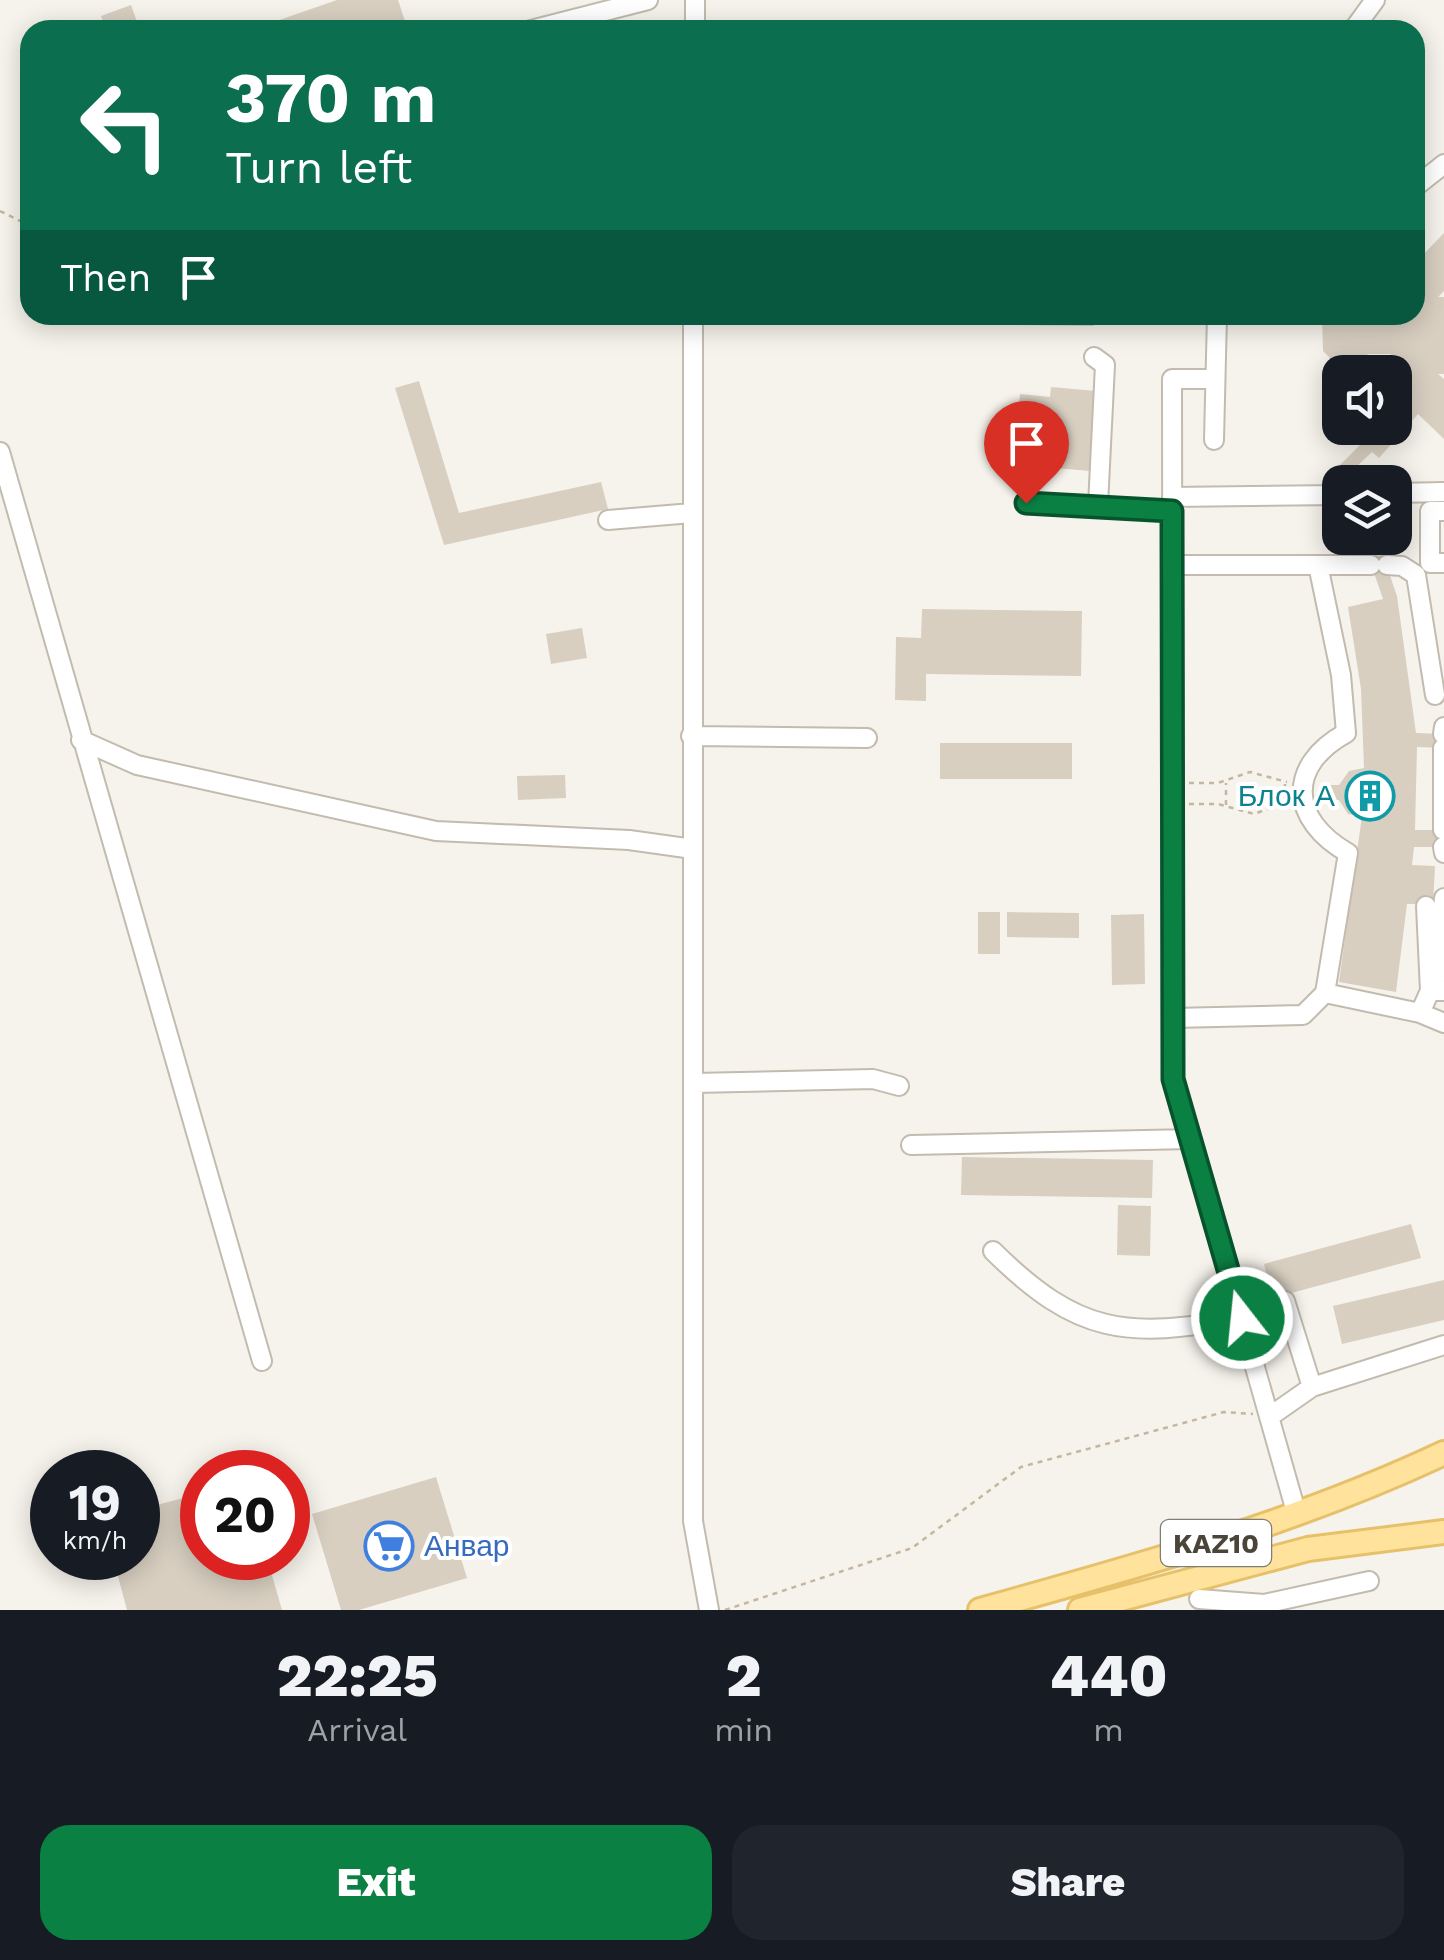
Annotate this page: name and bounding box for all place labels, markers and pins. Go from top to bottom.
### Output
pin [984,401,1069,504]
building icon: Блок А [1344,770,1396,822]
place label: Блок А [1238,778,1335,813]
supermarket icon: Анвар [363,1520,415,1572]
place label: Анвар [424,1528,510,1563]

